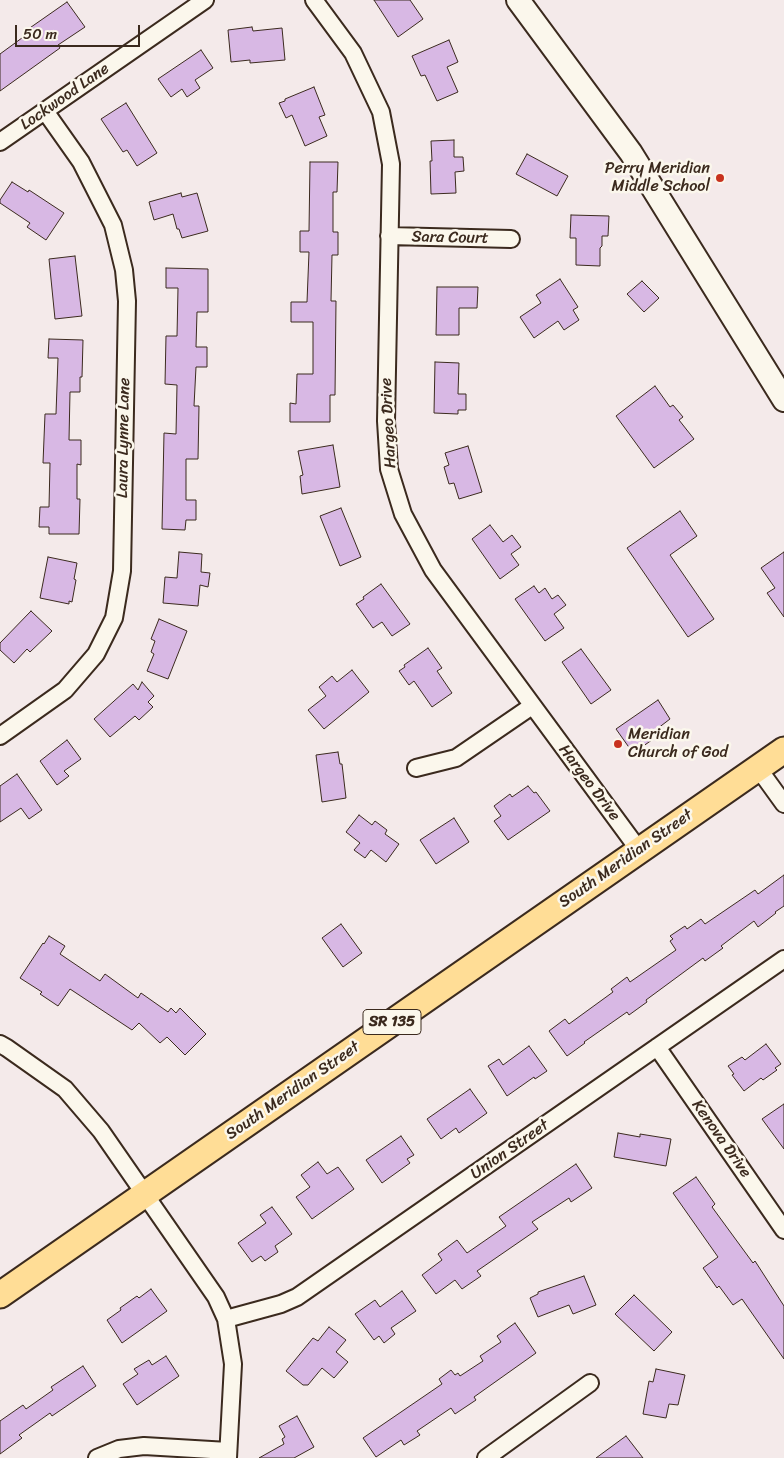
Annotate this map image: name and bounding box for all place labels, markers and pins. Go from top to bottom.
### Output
place label: Perry Meridian Middle School [605,159,710,197]
marker: Perry Meridian Middle School [714,172,726,184]
place label: Meridian Church of God [628,725,728,763]
marker: Meridian Church of God [612,738,624,750]

